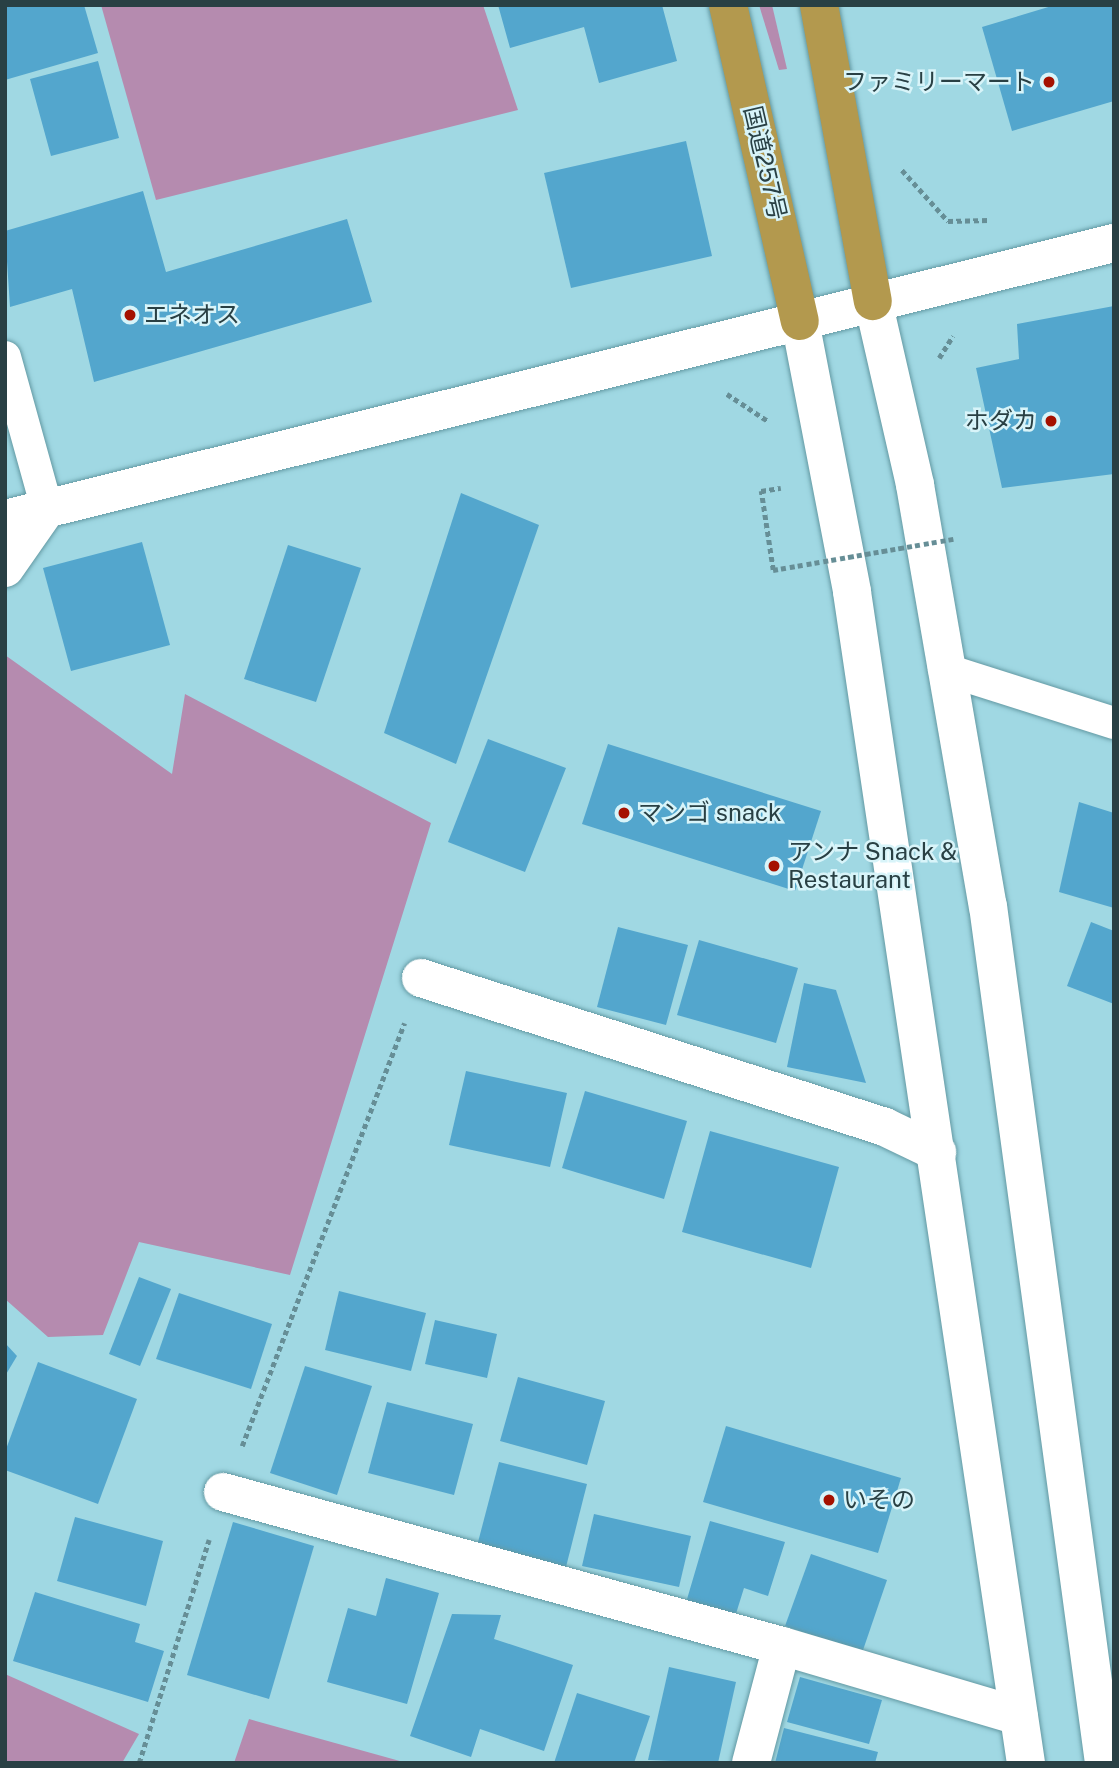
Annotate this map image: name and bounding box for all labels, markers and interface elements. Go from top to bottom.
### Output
place label: ファミリーマート [843,68,1035,96]
marker: ファミリーマート [1041,74,1057,90]
street label: 国道257号 [738,103,792,223]
place label: エネオス [144,301,240,329]
marker: エネオス [122,307,138,323]
place label: ホダカ [965,407,1037,435]
marker: ホダカ [1043,413,1059,429]
place label: マンゴ snack [638,799,781,827]
marker: マンゴ snack [616,805,632,821]
place label: アンナ Snack & Restaurant [788,838,958,894]
marker: アンナ Snack & Restaurant [766,858,782,874]
place label: いその [843,1486,915,1514]
marker: いその [821,1492,837,1508]

